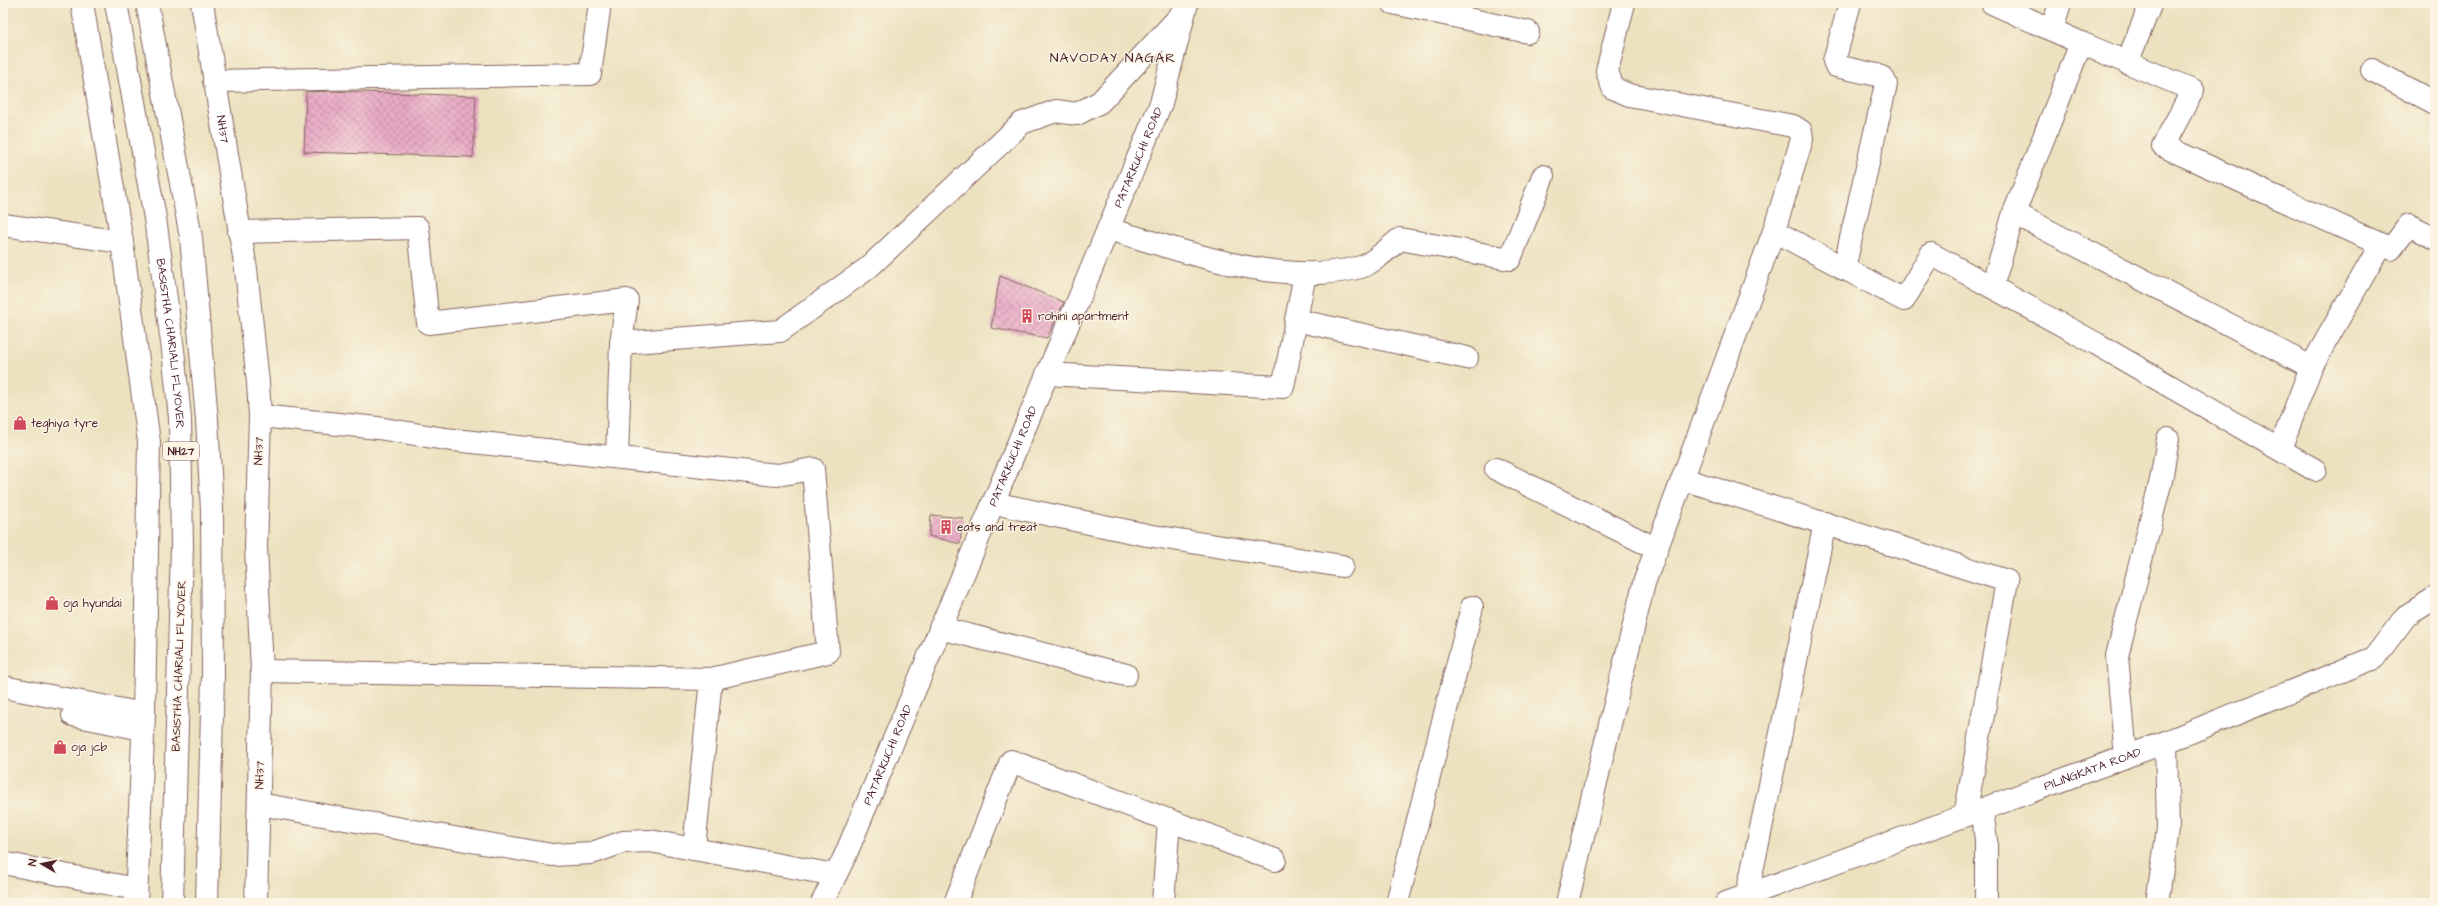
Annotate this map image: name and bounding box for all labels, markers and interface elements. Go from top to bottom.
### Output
district label: NAVODAY NAGAR [1050,48,1176,68]
street label: PATARKUCHI ROAD [1110,104,1167,210]
street label: NH37 [212,114,234,145]
street label: BASISTHA CHARIALI FLYOVER [152,257,189,429]
building icon: rohini apartment [1019,308,1035,324]
place label: rohini apartment [1038,308,1129,325]
street label: PATARKUCHI ROAD [984,403,1042,509]
shop icon: teghiya tyre [12,415,28,431]
place label: teghiya tyre [31,415,99,433]
street label: NH37 [250,436,268,465]
road number: NH27 [163,442,199,460]
building icon: eats and treat [938,519,954,535]
place label: eats and treat [957,519,1037,536]
street label: BASISTHA CHARIALI FLYOVER [168,580,190,752]
shop icon: oja hyundai [44,595,60,611]
place label: oja hyundai [63,595,122,613]
street label: PATARKUCHI ROAD [859,702,916,808]
shop icon: oja jcb [52,739,68,755]
place label: oja jcb [71,739,108,756]
street label: PILINGKATA ROAD [2041,743,2143,795]
street label: NH37 [251,760,269,789]
north arrow [22,844,62,884]
text: N [25,858,41,867]

